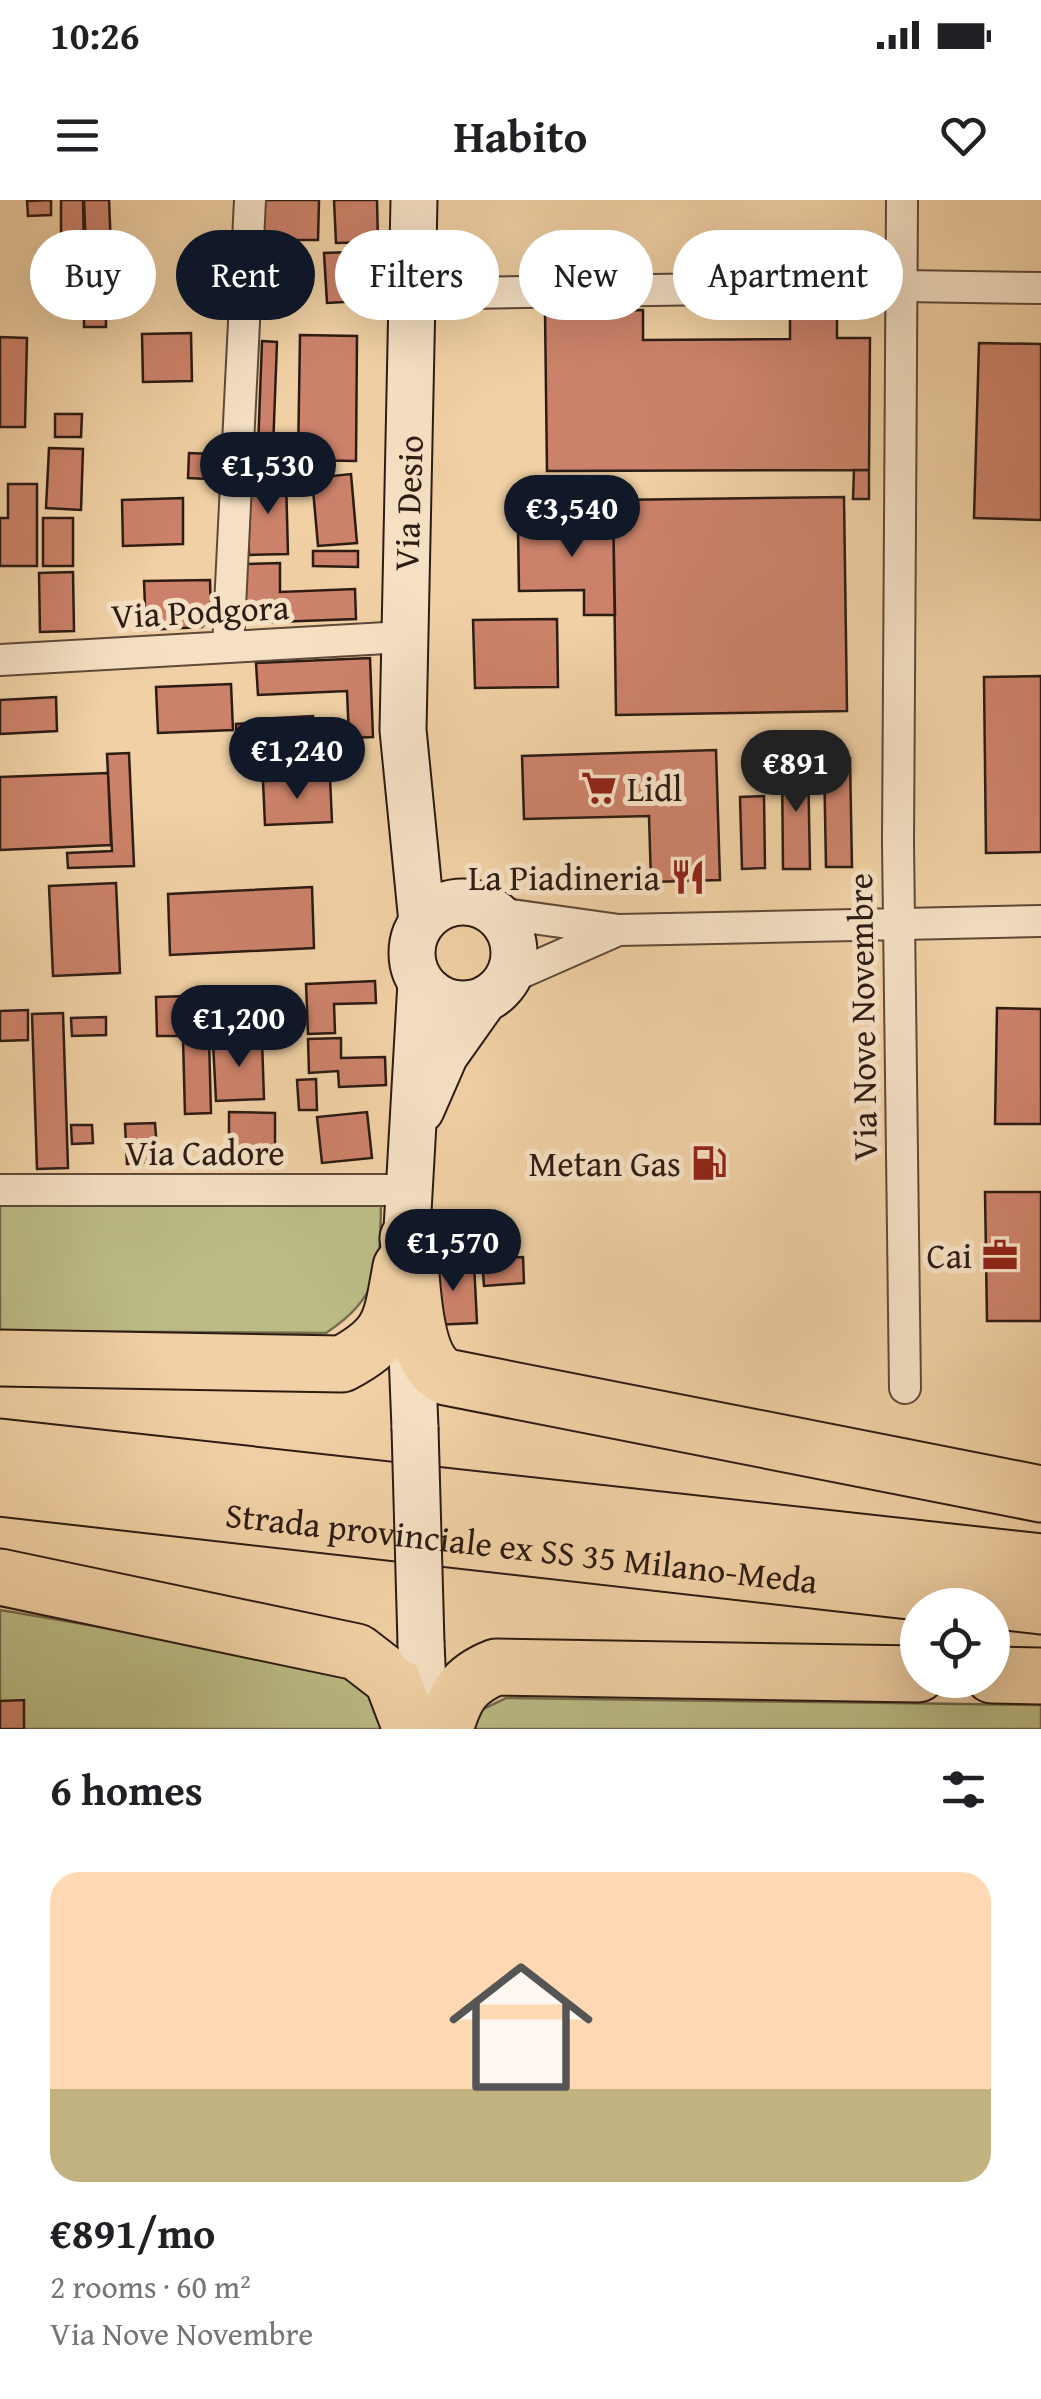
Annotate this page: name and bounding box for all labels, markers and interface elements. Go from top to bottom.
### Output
text: 10:26 [50,7,140,63]
text: Habito [454,103,587,168]
icon: menu [50,108,105,163]
icon: heart [936,108,991,163]
chip: Buy [30,230,156,320]
chip: Rent [176,230,315,320]
chip: Filters [335,230,499,320]
chip: New [519,230,653,320]
chip: Apartment [673,230,903,320]
pin: €1,530 [187,432,349,517]
street label: Via Desio [380,434,436,572]
text: €1,530 [222,441,314,488]
pin: €3,540 [491,475,653,560]
text: €3,540 [526,484,618,531]
street label: Via Podgora [110,581,291,641]
pin: €1,240 [216,717,378,802]
text: €1,240 [251,726,343,773]
pin: €891 [737,730,855,815]
text: €891 [763,739,829,786]
place label: Lidl [627,763,683,814]
supermarket icon: Lidl [580,769,618,807]
place label: La Piadineria [468,852,660,903]
restaurant icon: La Piadineria [669,858,707,896]
street label: Via Nove Novembre [834,873,890,1161]
pin: €1,200 [158,985,320,1070]
text: €1,200 [193,994,285,1041]
street label: Via Cadore [125,1127,285,1178]
place label: Metan Gas [529,1138,681,1189]
fuel station icon: Metan Gas [690,1144,728,1182]
pin: €1,570 [372,1209,534,1294]
text: €1,570 [407,1218,499,1265]
place label: Cai [927,1230,972,1281]
office icon: Cai [981,1236,1019,1274]
street label: Strada provinciale ex SS 35 Milano-Meda [223,1488,821,1606]
map controls [900,1588,1010,1698]
button: locate [900,1588,1010,1698]
text: 6 homes [50,1759,203,1820]
icon: filters [936,1762,991,1817]
icon: home [431,1937,611,2117]
text: €891/mo [50,2202,215,2263]
text: 2 rooms · 60 m² [50,2263,251,2310]
text: Via Nove Novembre [50,2310,313,2357]

